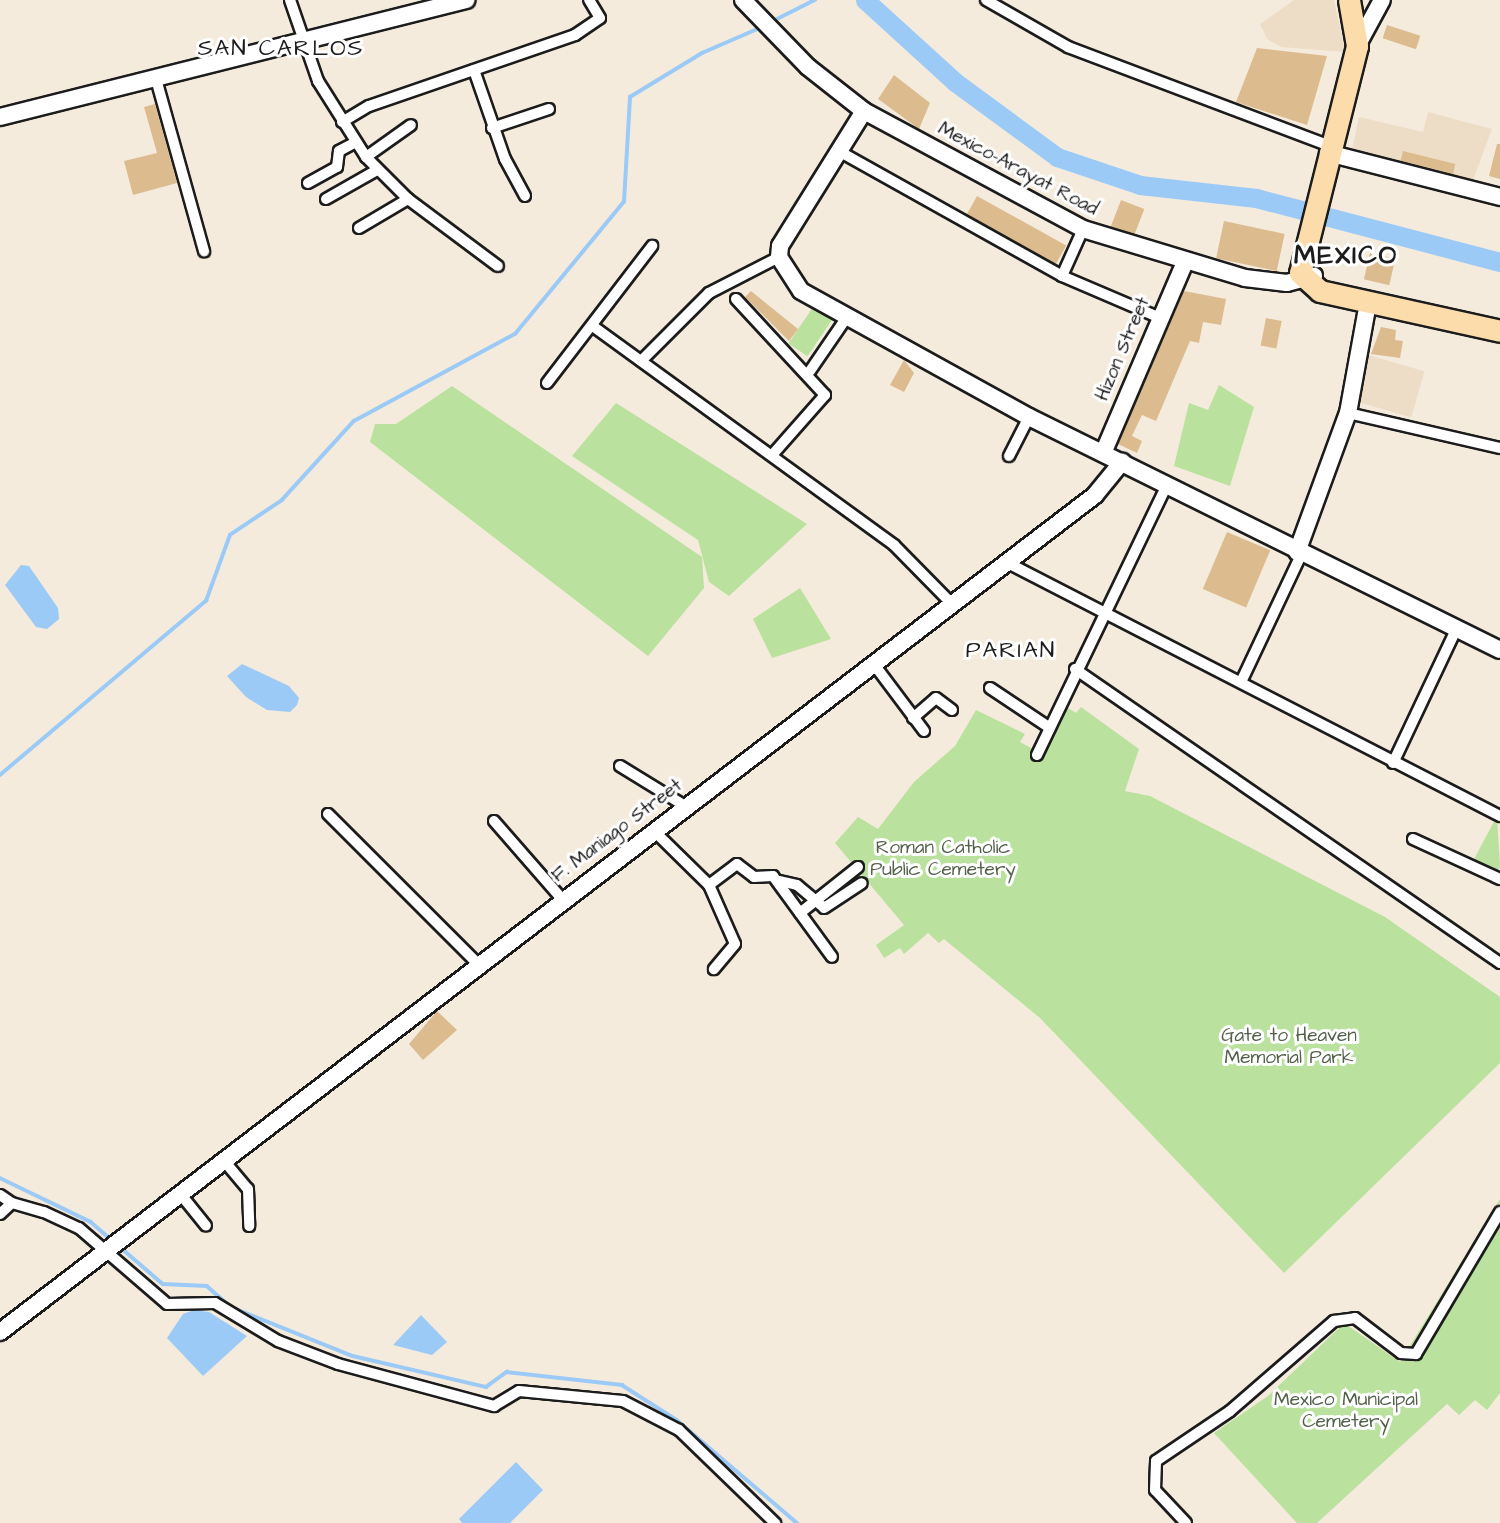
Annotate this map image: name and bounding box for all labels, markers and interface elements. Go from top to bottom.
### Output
district label: SAN CARLOS [199,34,363,62]
street label: Mexico-Arayat Road [934,117,1102,221]
district label: MEXICO [1295,240,1397,272]
street label: Hizon Street [1091,294,1155,404]
district label: PARIAN [967,636,1055,664]
street label: F. Maniago Street [547,774,687,888]
park label: Roman Catholic Public Cemetery [870,837,1016,881]
park label: Gate to Heaven Memorial Park [1221,1025,1357,1069]
park label: Mexico Municipal Cemetery [1274,1389,1418,1433]

